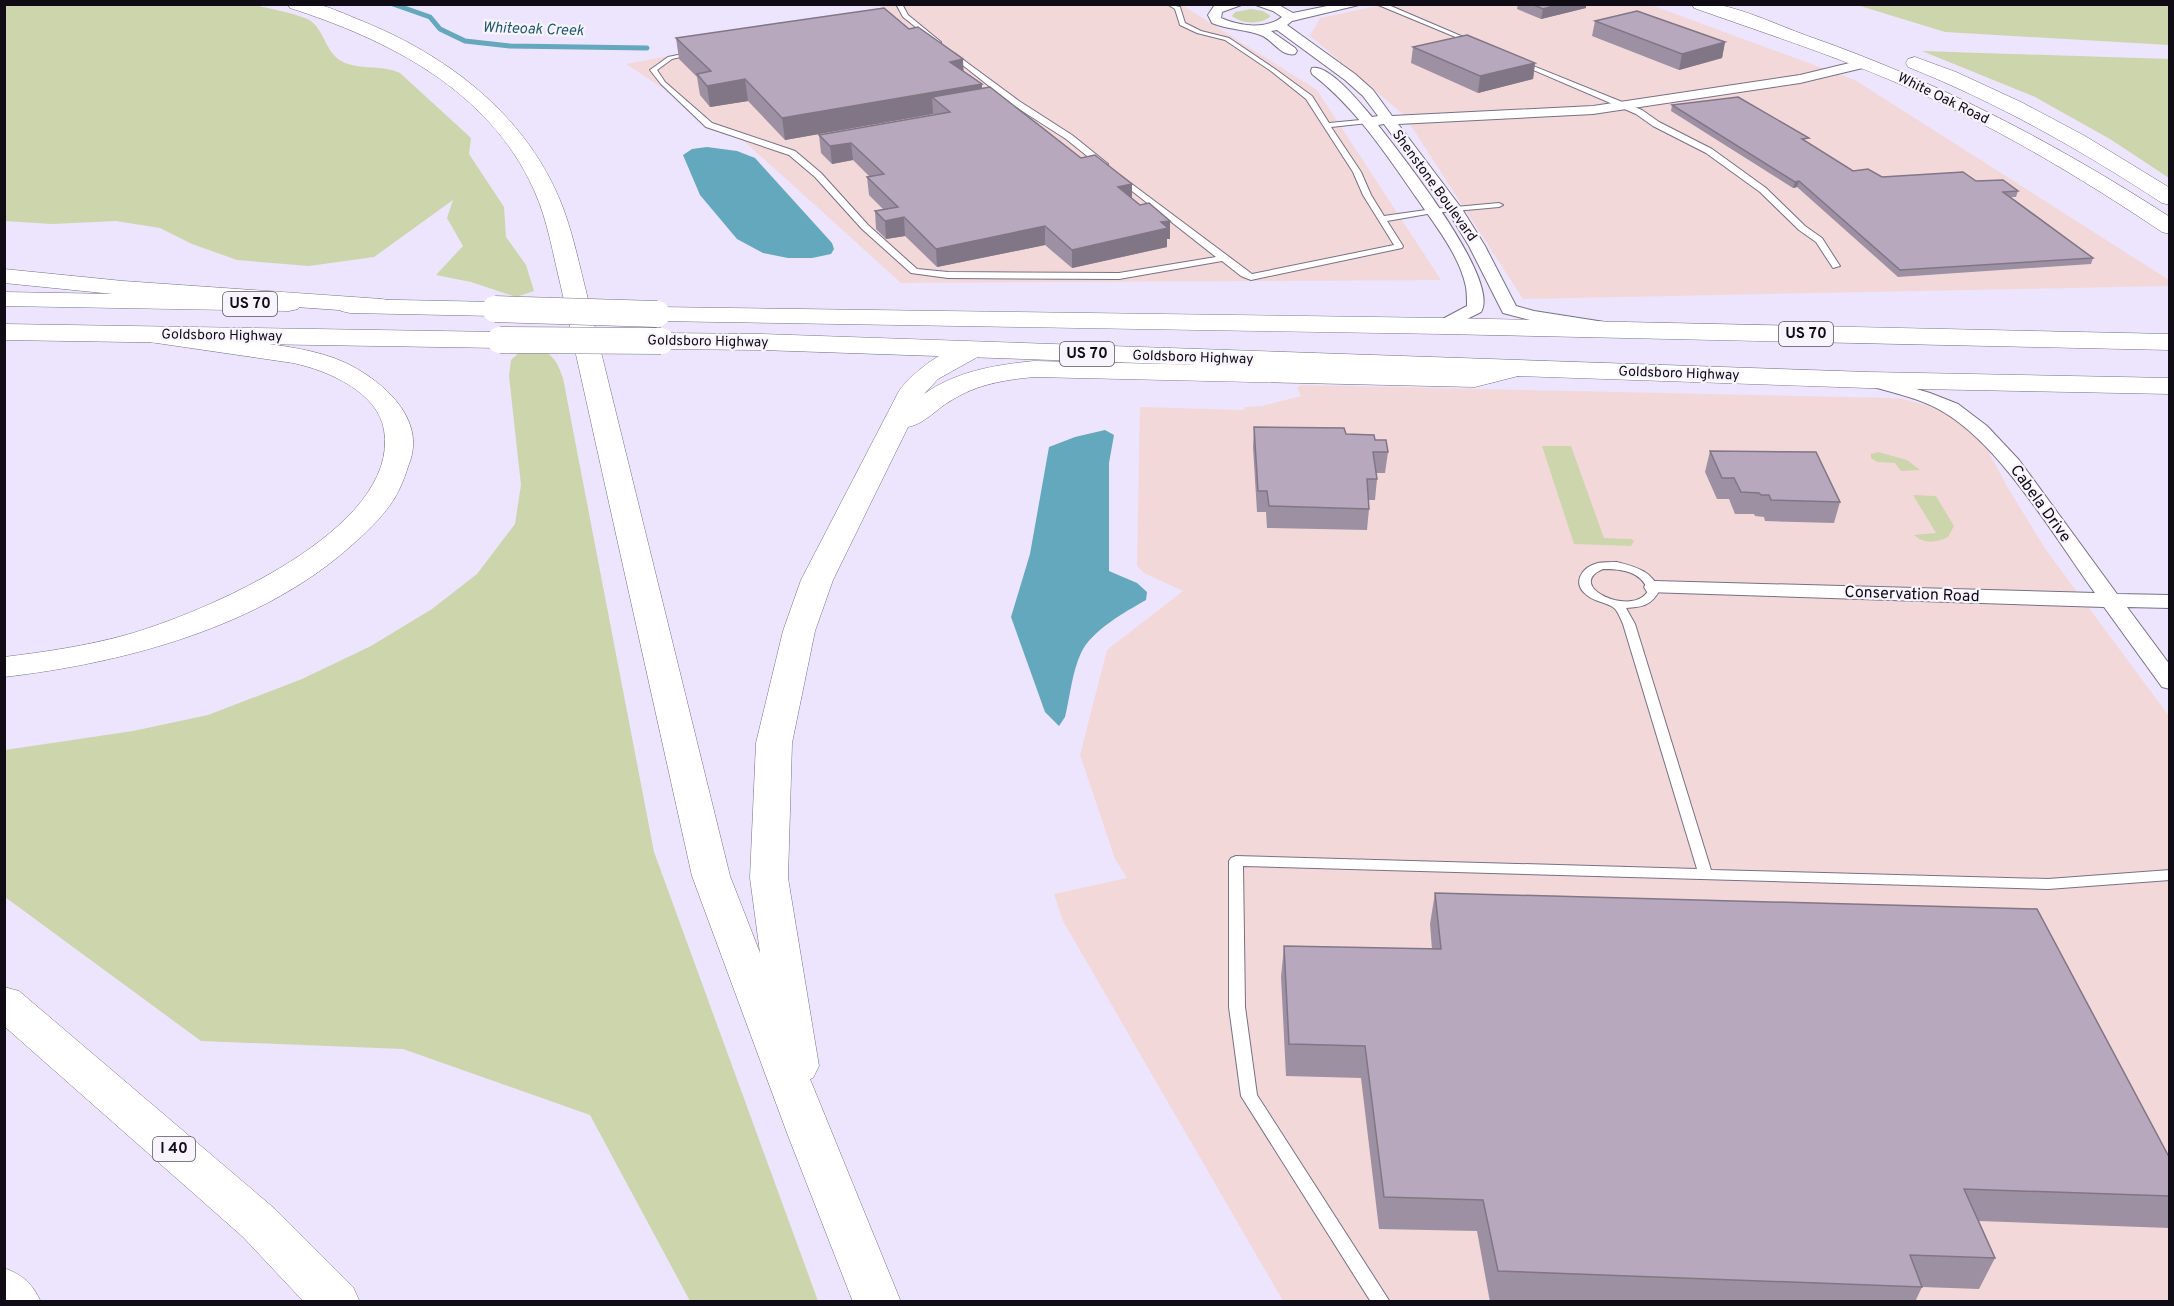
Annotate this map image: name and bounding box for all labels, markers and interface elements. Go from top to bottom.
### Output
water label: Whiteoak Creek [482,19,584,41]
street label: White Oak Road [1894,70,1992,128]
street label: Shenstone Boulevard [1388,127,1480,245]
road number: US 70 [223,292,277,316]
road number: US 70 [1779,322,1833,346]
street label: Goldsboro Highway [161,326,283,346]
street label: Goldsboro Highway [647,332,769,352]
road number: US 70 [1060,342,1114,366]
street label: Goldsboro Highway [1132,347,1254,369]
street label: Goldsboro Highway [1618,363,1740,385]
street label: Cabela Drive [2005,461,2075,547]
street label: Conservation Road [1844,583,1980,607]
road number: I 40 [153,1137,195,1161]

